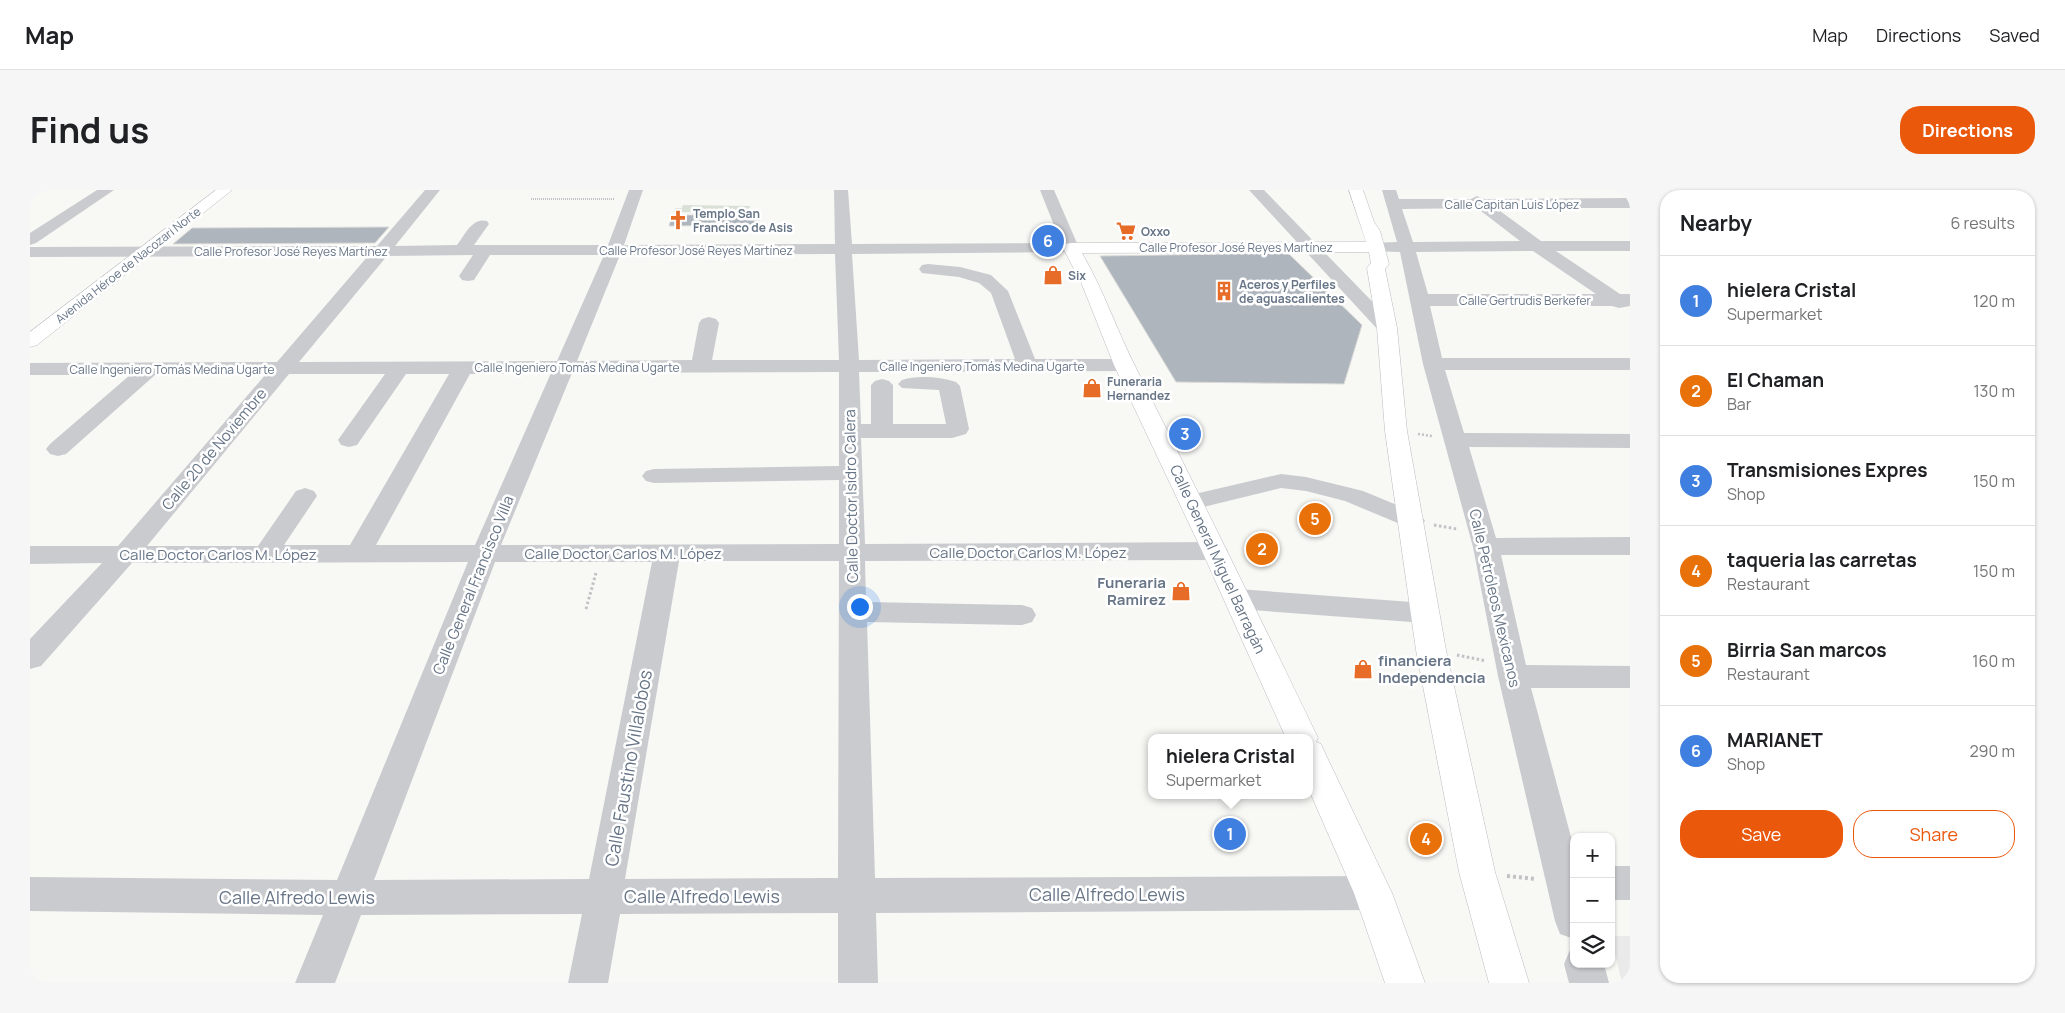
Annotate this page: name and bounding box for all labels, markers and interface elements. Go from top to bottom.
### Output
text: Map [25,18,74,51]
text: Map [1812,23,1848,47]
text: Directions [1876,23,1961,47]
text: Saved [1989,23,2040,47]
text: Find us [30,106,149,154]
button: Directions [1900,106,2035,154]
street label: Calle Capitan Luis López [1445,196,1579,213]
street label: Avenida Héroe de Nacozari Norte [52,203,204,327]
place label: Templo San Francisco de Asis [693,205,793,236]
church icon: Templo San Francisco de Asis [667,209,689,231]
text: Nearby [1680,209,1752,237]
text: 6 results [1950,212,2015,234]
supermarket icon: Oxxo [1115,220,1137,242]
pin: 6 [1032,222,1064,260]
place label: Oxxo [1141,223,1170,240]
street label: Calle Profesor José Reyes Martínez [1139,239,1333,256]
street label: Calle Profesor José Reyes Martínez [599,242,793,259]
street label: Calle Profesor José Reyes Martínez [194,243,388,260]
shop icon: Six [1042,264,1064,286]
place label: Six [1068,267,1086,284]
place label: Aceros y Perfiles de aguascalientes [1239,276,1345,307]
text: hielera Cristal [1727,277,1856,303]
building icon: Aceros y Perfiles de aguascalientes [1213,280,1235,302]
text: 1 [1692,290,1700,312]
text: 120 m [1973,290,2015,312]
street label: Calle Gertrudis Berkefer [1459,292,1592,309]
text: Supermarket [1727,303,1823,325]
street label: Calle Ingeniero Tomás Medina Ugarte [880,358,1084,375]
street label: Calle Ingeniero Tomás Medina Ugarte [475,359,679,376]
street label: Calle Ingeniero Tomás Medina Ugarte [70,361,274,378]
text: El Chaman [1727,367,1824,393]
place label: Funeraria Hernandez [1107,373,1171,404]
shop icon: Funeraria Hernandez [1081,377,1103,399]
text: 2 [1691,380,1701,402]
text: 130 m [1973,380,2015,402]
street label: Calle 20 de Noviembre [157,383,271,514]
text: Bar [1727,393,1751,415]
street label: Calle Doctor Isidro Calera [839,409,863,583]
pin: 3 [1169,415,1201,453]
text: Transmisiones Expres [1727,457,1928,483]
street label: Calle General Miguel Barragán [1165,461,1271,657]
text: 3 [1691,470,1701,492]
text: 150 m [1973,470,2015,492]
text: Shop [1727,483,1765,505]
street label: Calle General Francisco Villa [427,492,519,678]
pin: 5 [1299,500,1331,538]
street label: Calle Petróleos Mexicanos [1464,507,1526,689]
pin: 2 [1246,530,1278,568]
street label: Calle Doctor Carlos M. López [929,542,1127,563]
street label: Calle Doctor Carlos M. López [524,543,722,564]
street label: Calle Doctor Carlos M. López [119,544,317,565]
text: taqueria las carretas [1727,547,1917,573]
text: 4 [1691,560,1701,582]
text: 150 m [1973,560,2015,582]
place label: Funeraria Ramirez [1097,572,1166,610]
text: Restaurant [1727,573,1810,595]
shop icon: Funeraria Ramirez [1170,580,1192,602]
your location [847,594,873,620]
text: Birria San marcos [1727,637,1887,663]
place label: financiera Independencia [1378,650,1485,688]
text: 5 [1691,650,1701,672]
text: 160 m [1972,650,2015,672]
shop icon: financiera Independencia [1352,658,1374,680]
text: Restaurant [1727,663,1810,685]
street label: Calle Faustino Villalobos [599,668,657,868]
text: MARIANET [1727,727,1823,753]
popup [1148,734,1313,799]
text: 6 [1691,740,1701,762]
text: 290 m [1969,740,2015,762]
text: hielera Cristal [1166,743,1295,769]
text: Shop [1727,753,1765,775]
text: Supermarket [1166,769,1262,791]
button: Save [1680,810,1843,858]
button: Share [1853,810,2015,858]
pin: 1 [1214,815,1246,853]
pin: 4 [1410,820,1442,858]
map controls [1570,833,1615,968]
button: + [1570,833,1615,878]
button: − [1570,878,1615,923]
street label: Calle Alfredo Lewis [1029,882,1185,906]
street label: Calle Alfredo Lewis [624,884,780,908]
street label: Calle Alfredo Lewis [219,885,375,909]
button: layers [1570,923,1615,968]

